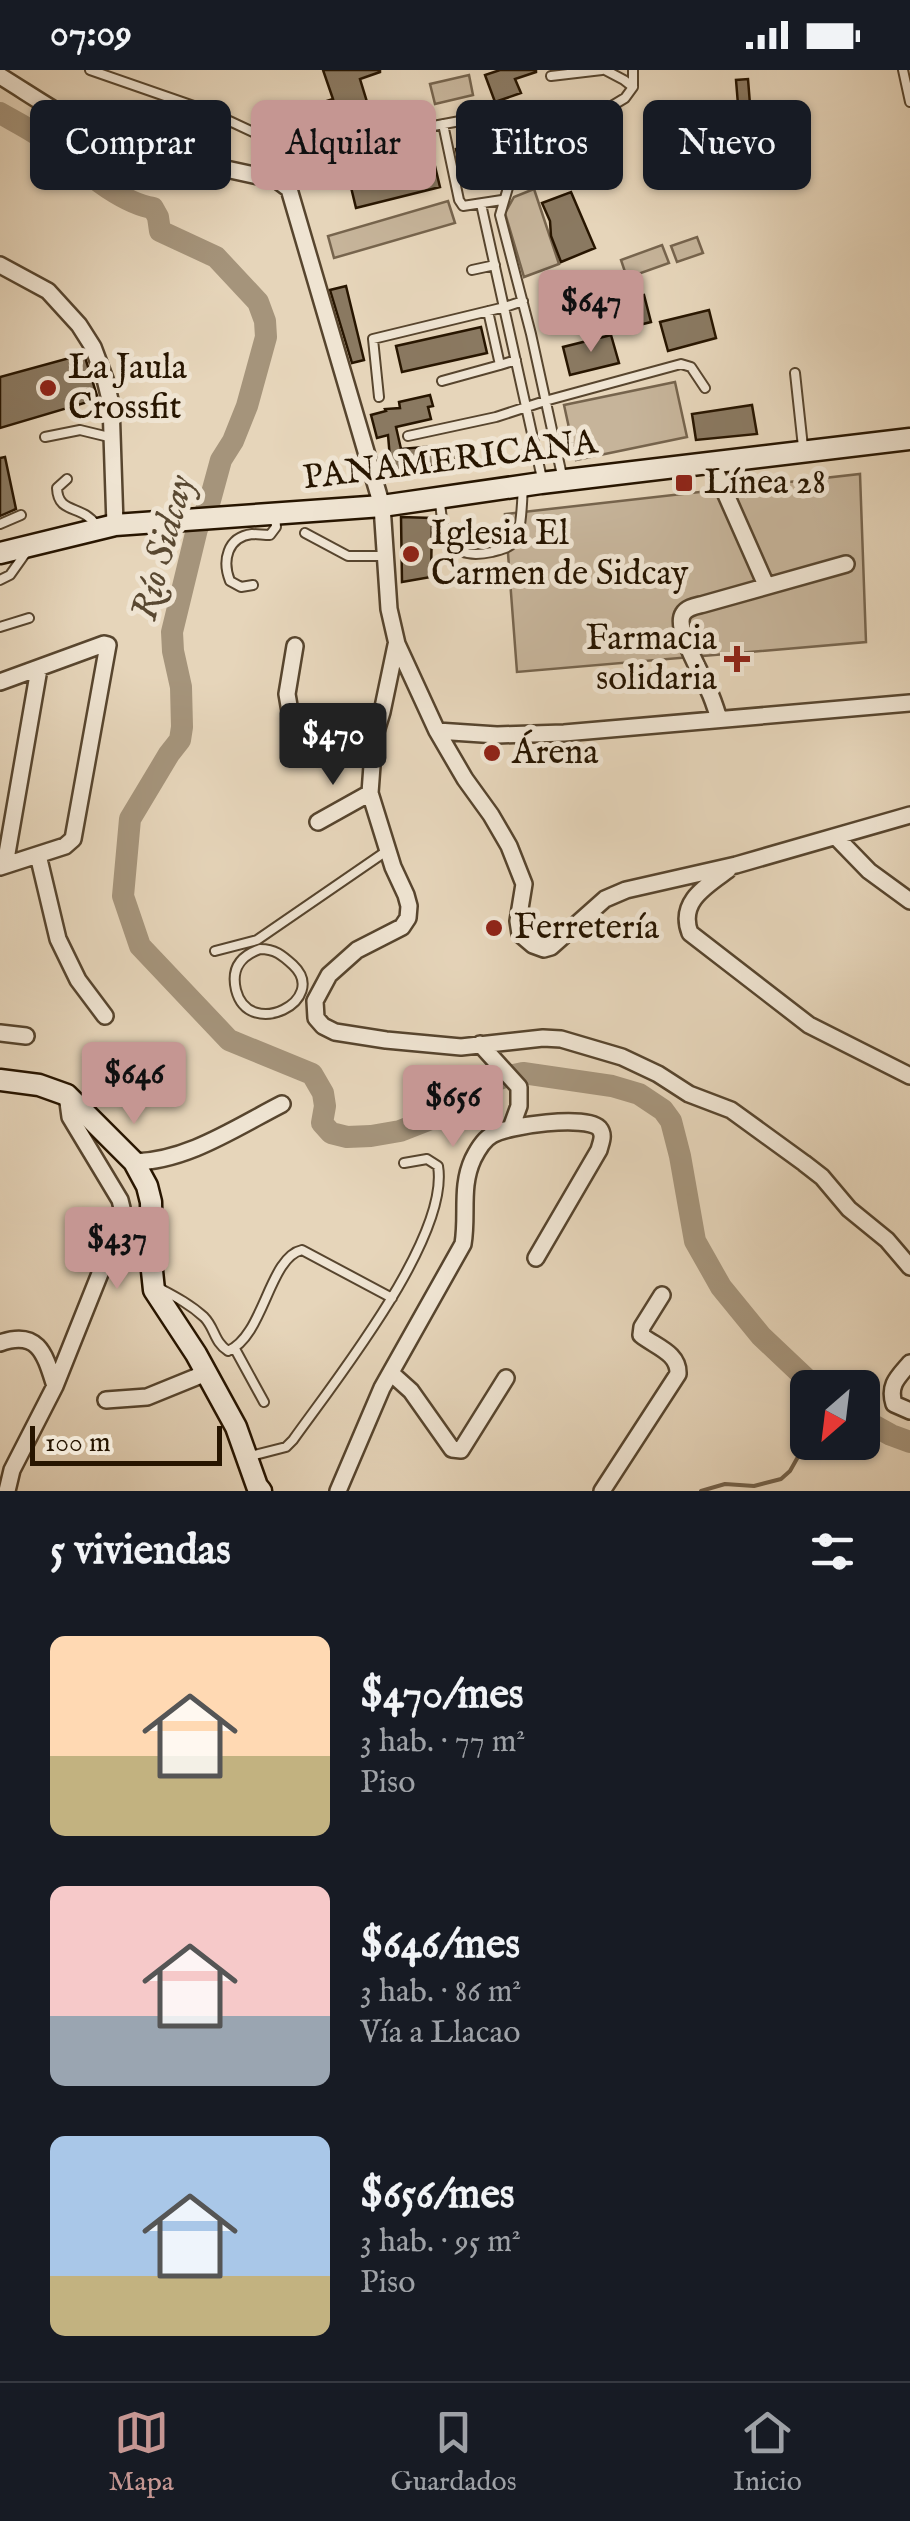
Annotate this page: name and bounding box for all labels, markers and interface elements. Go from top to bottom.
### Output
text: 07:09 [50,11,132,59]
chip: Comprar [30,100,231,190]
chip: Alquilar [251,100,436,190]
chip: Filtros [456,100,623,190]
chip: Nuevo [643,100,811,190]
pin: $647 [532,270,650,355]
text: $647 [561,282,621,323]
place label: La Jaula Crossfit [68,346,188,431]
marker: La Jaula Crossfit [37,377,59,399]
street label: PANAMERICANA [300,420,601,501]
place label: Línea 28 [704,461,826,506]
water label: Río Sidcay [122,469,207,626]
marker: Línea 28 [673,472,695,494]
place label: Iglesia El Carmen de Sidcay [431,512,689,597]
marker: Iglesia El Carmen de Sidcay [400,543,422,565]
place label: Farmacia solidaria [586,617,718,702]
marker: Farmacia solidaria [726,648,748,670]
pin: $470 [274,703,392,788]
text: $470 [301,715,365,756]
place label: Árena [511,729,599,776]
marker: Árena [481,742,503,764]
place label: Ferretería [514,906,660,951]
marker: Ferretería [483,917,505,939]
pin: $646 [75,1042,193,1127]
text: $646 [104,1054,164,1095]
pin: $656 [394,1065,512,1150]
text: $656 [425,1077,481,1118]
pin: $437 [58,1207,176,1292]
text: $437 [87,1219,147,1260]
north arrow [790,1370,880,1460]
map controls [790,1370,880,1460]
scale bar [30,1421,222,1466]
text: 100 m [45,1426,111,1461]
icon: filters [805,1524,860,1579]
text: 5 viviendas [50,1525,231,1578]
text: $470/mes [360,1669,524,1722]
icon: home [130,1676,250,1796]
text: 3 hab. · 77 m² [360,1722,525,1763]
text: Piso [360,1763,416,1804]
text: $646/mes [360,1919,520,1972]
icon: home [130,1926,250,2046]
text: 3 hab. · 86 m² [360,1972,521,2013]
text: Vía a Llacao [360,2013,520,2054]
text: $656/mes [360,2169,514,2222]
icon: home [130,2176,250,2296]
text: 3 hab. · 95 m² [360,2222,521,2263]
text: Piso [360,2263,416,2304]
tab: Mapa [108,2405,174,2500]
tab: Guardados [390,2405,516,2500]
tab: Inicio [733,2405,802,2500]

